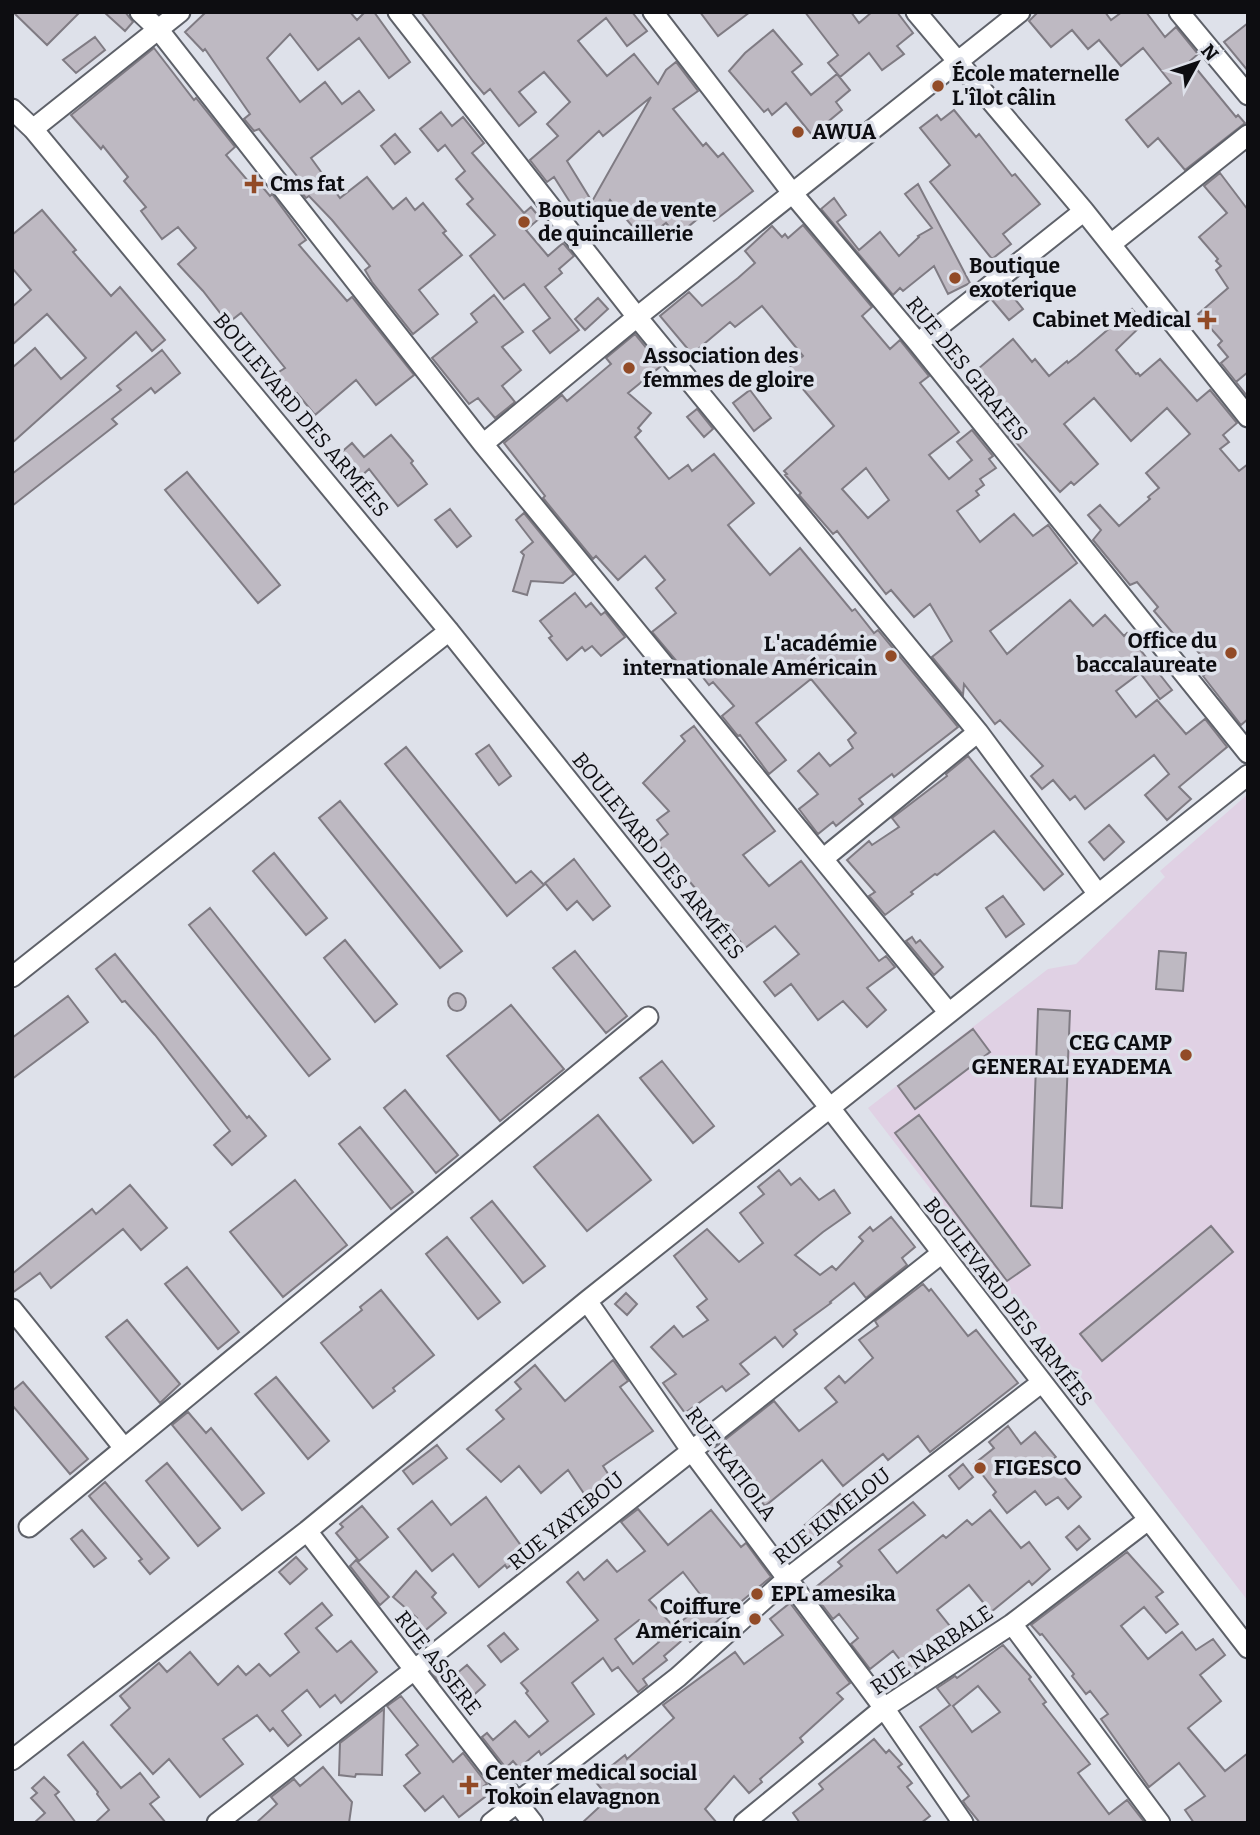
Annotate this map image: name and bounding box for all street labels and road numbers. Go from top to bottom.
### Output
street label: RUE DES GIRAFES [901,291,1033,447]
street label: BOULEVARD DES ARMÉES [208,308,394,522]
street label: BOULEVARD DES ARMÉES [566,747,750,965]
street label: BOULEVARD DES ARMÉES [918,1192,1098,1412]
street label: RUE KATIOLA [680,1402,782,1526]
street label: RUE KIMELOU [768,1462,896,1570]
street label: RUE YAYEBOU [503,1466,629,1576]
street label: RUE NARBALE [866,1600,998,1700]
street label: RUE ASSERE [389,1606,487,1720]

